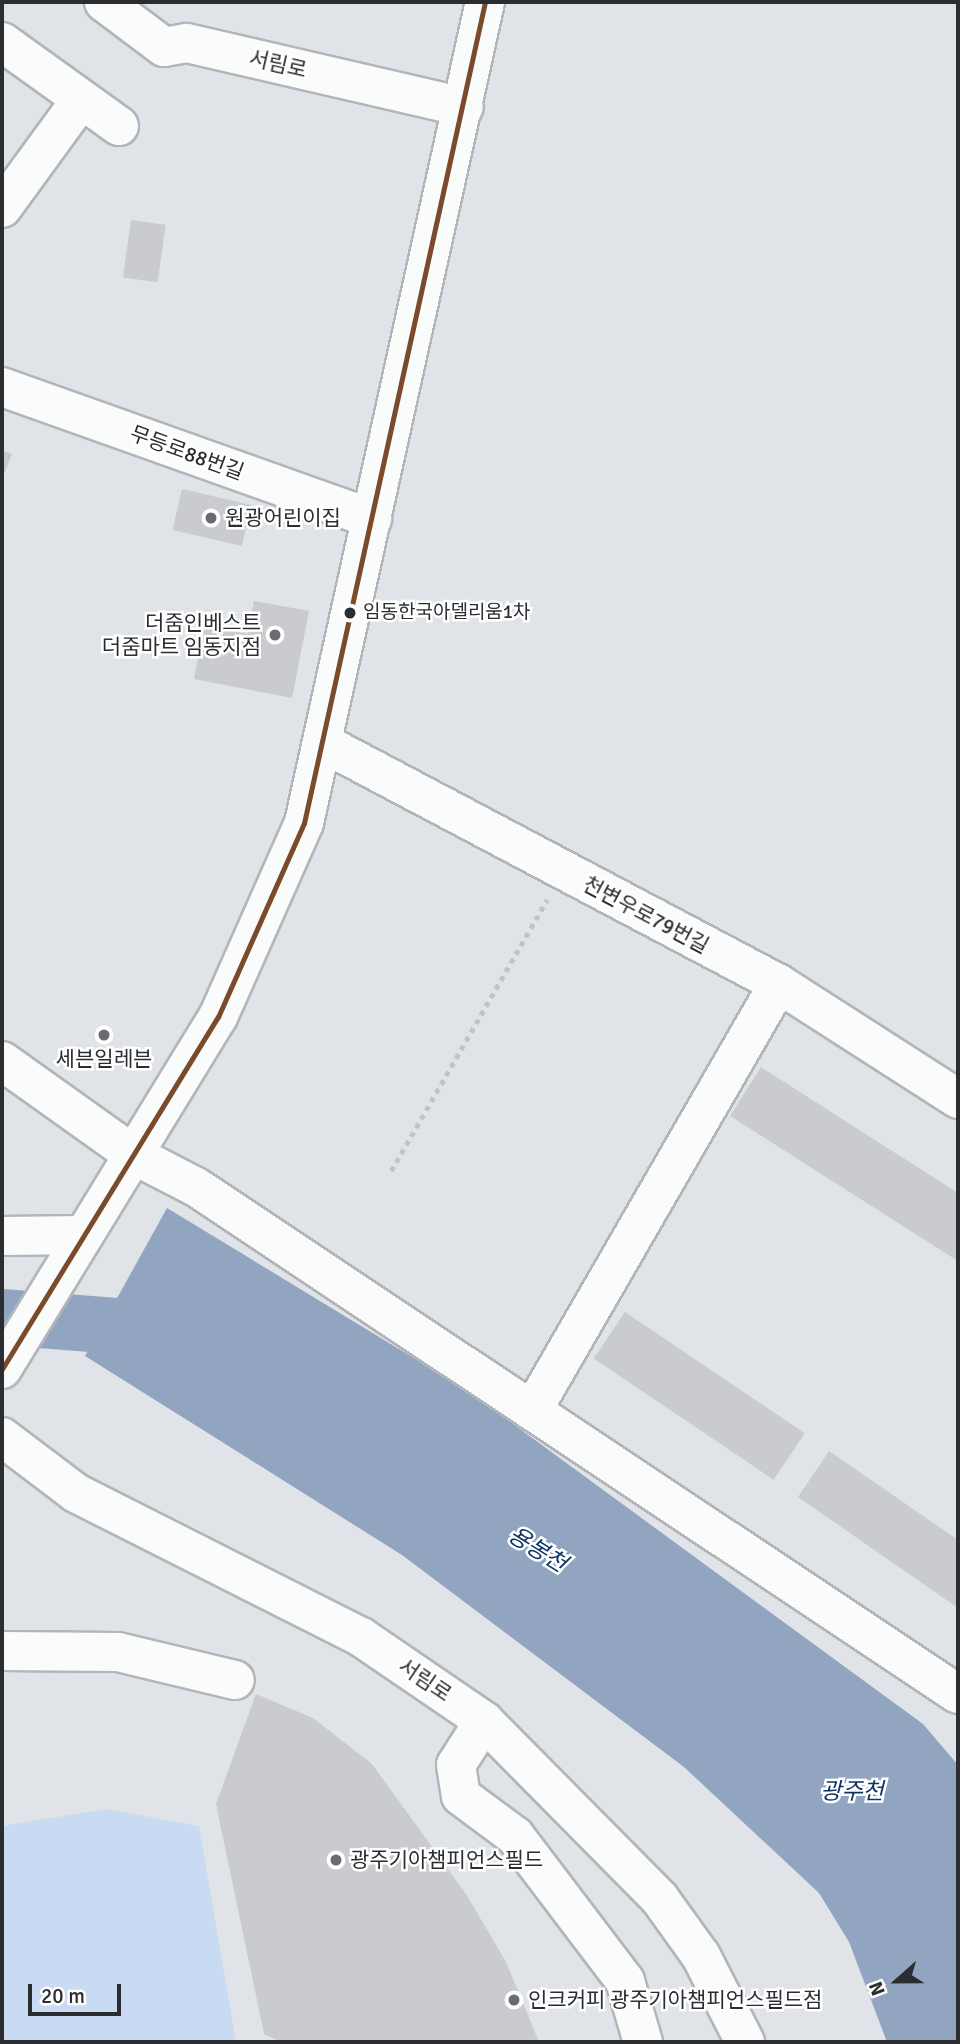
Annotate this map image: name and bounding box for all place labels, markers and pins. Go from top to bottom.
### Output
place label: 원광어린이집 [225,505,341,531]
marker: 원광어린이집 [203,510,219,526]
place label: 임동한국아델리움1차 [363,602,531,624]
marker: 임동한국아델리움1차 [343,606,357,620]
place label: 더줌인베스트 더줌마트 임동지점 [102,610,261,660]
marker: 더줌인베스트 더줌마트 임동지점 [267,627,283,643]
marker: 세븐일레븐 [96,1027,112,1043]
place label: 세븐일레븐 [56,1046,152,1072]
place label: 광주기아챔피언스필드 [350,1847,543,1873]
marker: 광주기아챔피언스필드 [328,1852,344,1868]
place label: 인크커피 광주기아챔피언스필드점 [528,1987,822,2013]
marker: 인크커피 광주기아챔피언스필드점 [506,1992,522,2008]

